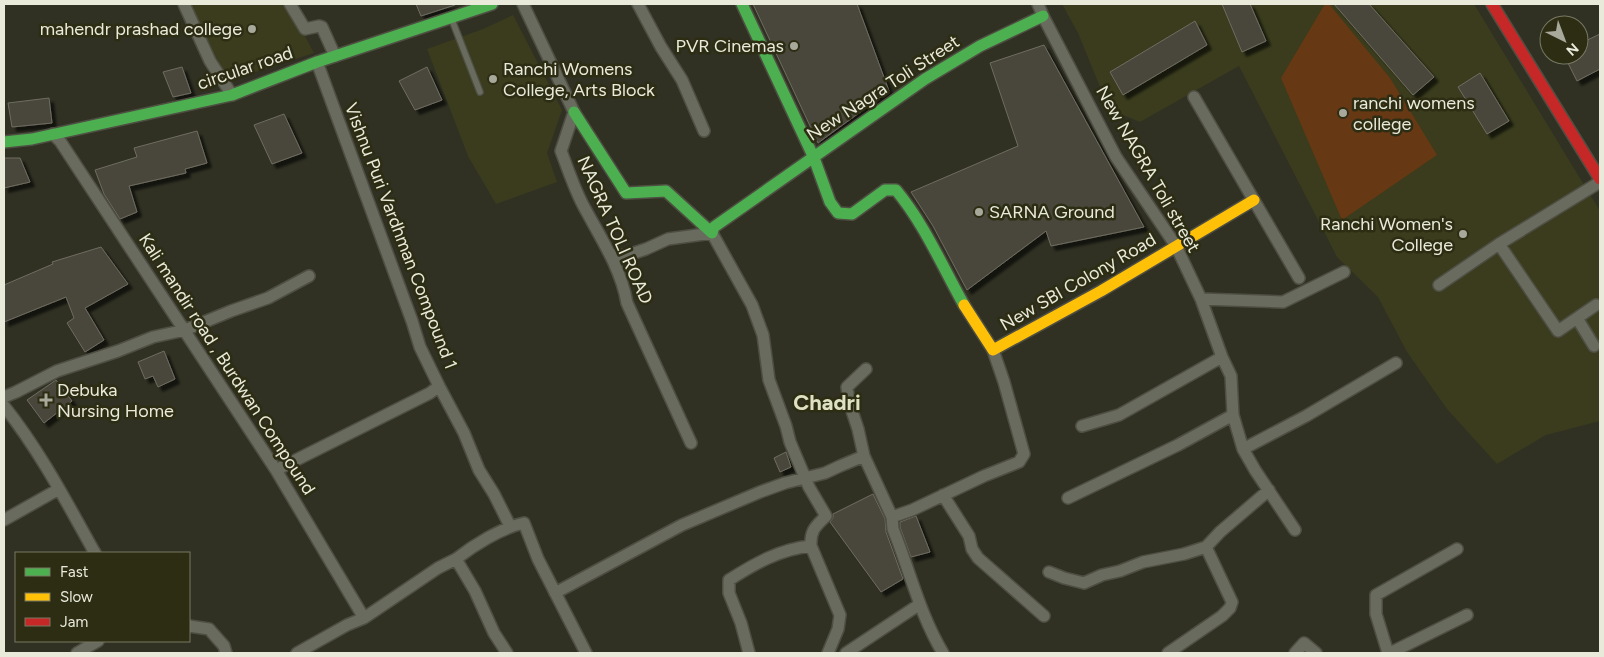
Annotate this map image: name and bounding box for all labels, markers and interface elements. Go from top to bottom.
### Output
north arrow [1539,15,1589,65]
place label: mahendr prashad college [40,18,242,40]
marker: mahendr prashad college [246,23,258,35]
street label: New Nagra Toli Street [802,30,964,146]
place label: PVR Cinemas [675,35,784,57]
text: N [1563,39,1582,59]
marker: PVR Cinemas [788,40,800,52]
street label: circular road [194,41,296,95]
place label: Ranchi Womens College, Arts Block [503,58,655,101]
marker: Ranchi Womens College, Arts Block [487,73,499,85]
street label: New NAGRA Toli street [1091,82,1205,256]
place label: ranchi womens college [1353,92,1475,135]
street label: Vishnu Puri Vardhman Compound 1 [340,100,462,372]
marker: ranchi womens college [1337,107,1349,119]
street label: NAGRA TOLI ROAD [572,153,658,307]
place label: SARNA Ground [989,201,1115,223]
marker: SARNA Ground [973,206,985,218]
place label: Ranchi Women's College [1320,213,1453,256]
street label: New SBI Colony Road [996,228,1160,336]
marker: Ranchi Women's College [1457,228,1469,240]
street label: Kali mandir road , Burdwan Compound [134,229,320,499]
place label: Debuka Nursing Home [57,379,174,422]
district label: Chadri [793,389,861,416]
marker: Debuka Nursing Home [39,393,53,407]
legend [15,552,190,642]
text: Fast [60,563,89,581]
text: Slow [60,588,93,606]
text: Jam [60,613,88,631]

